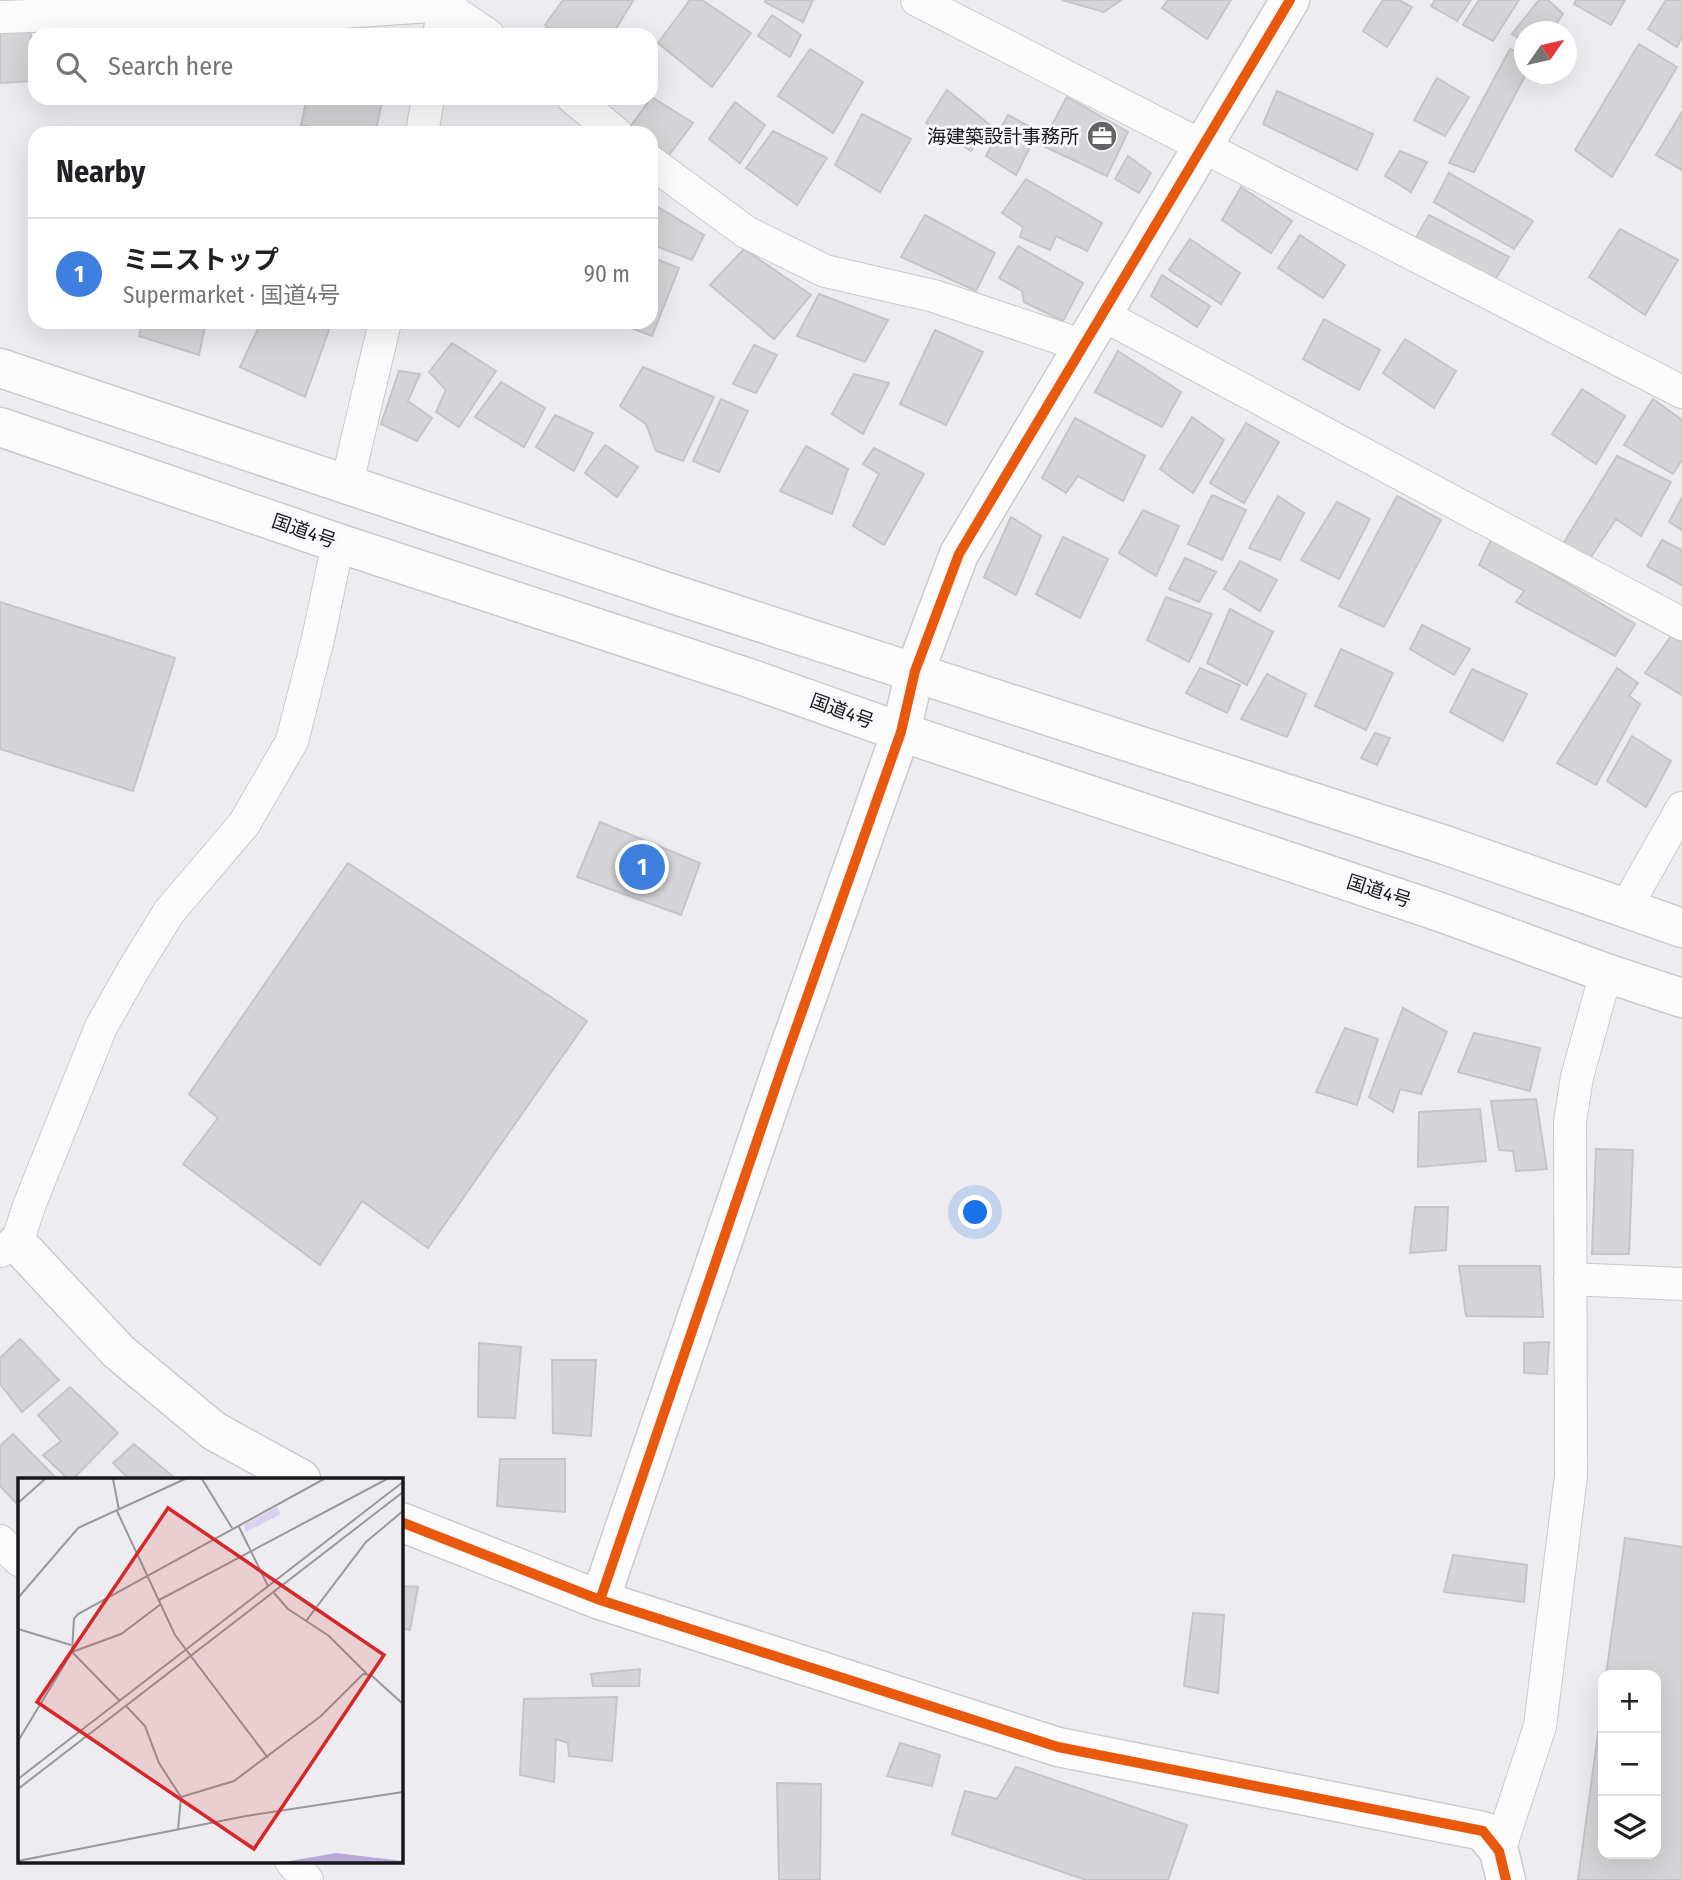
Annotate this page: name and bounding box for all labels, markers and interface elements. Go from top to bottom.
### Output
north arrow [1514,21,1577,84]
search box [28,28,658,105]
icon: search [52,48,90,86]
text: Search here [108,51,233,82]
office icon: 海建築設計事務所 [1085,119,1119,153]
place label: 海建築設計事務所 [927,125,1079,148]
text: Nearby [56,154,145,190]
text: ミニストップ [123,245,279,276]
text: 1 [74,260,84,288]
text: 90 m [584,260,630,288]
text: Supermarket · 国道4号 [123,281,340,309]
street label: 国道4号 [269,509,339,553]
street label: 国道4号 [807,689,877,733]
pin: 1 [619,841,665,893]
street label: 国道4号 [1344,870,1414,912]
your location [958,1195,992,1229]
inset map [18,1478,402,1862]
map controls [1598,1670,1661,1859]
button: + [1598,1670,1661,1733]
button: − [1598,1733,1661,1796]
button: layers [1598,1796,1661,1859]

